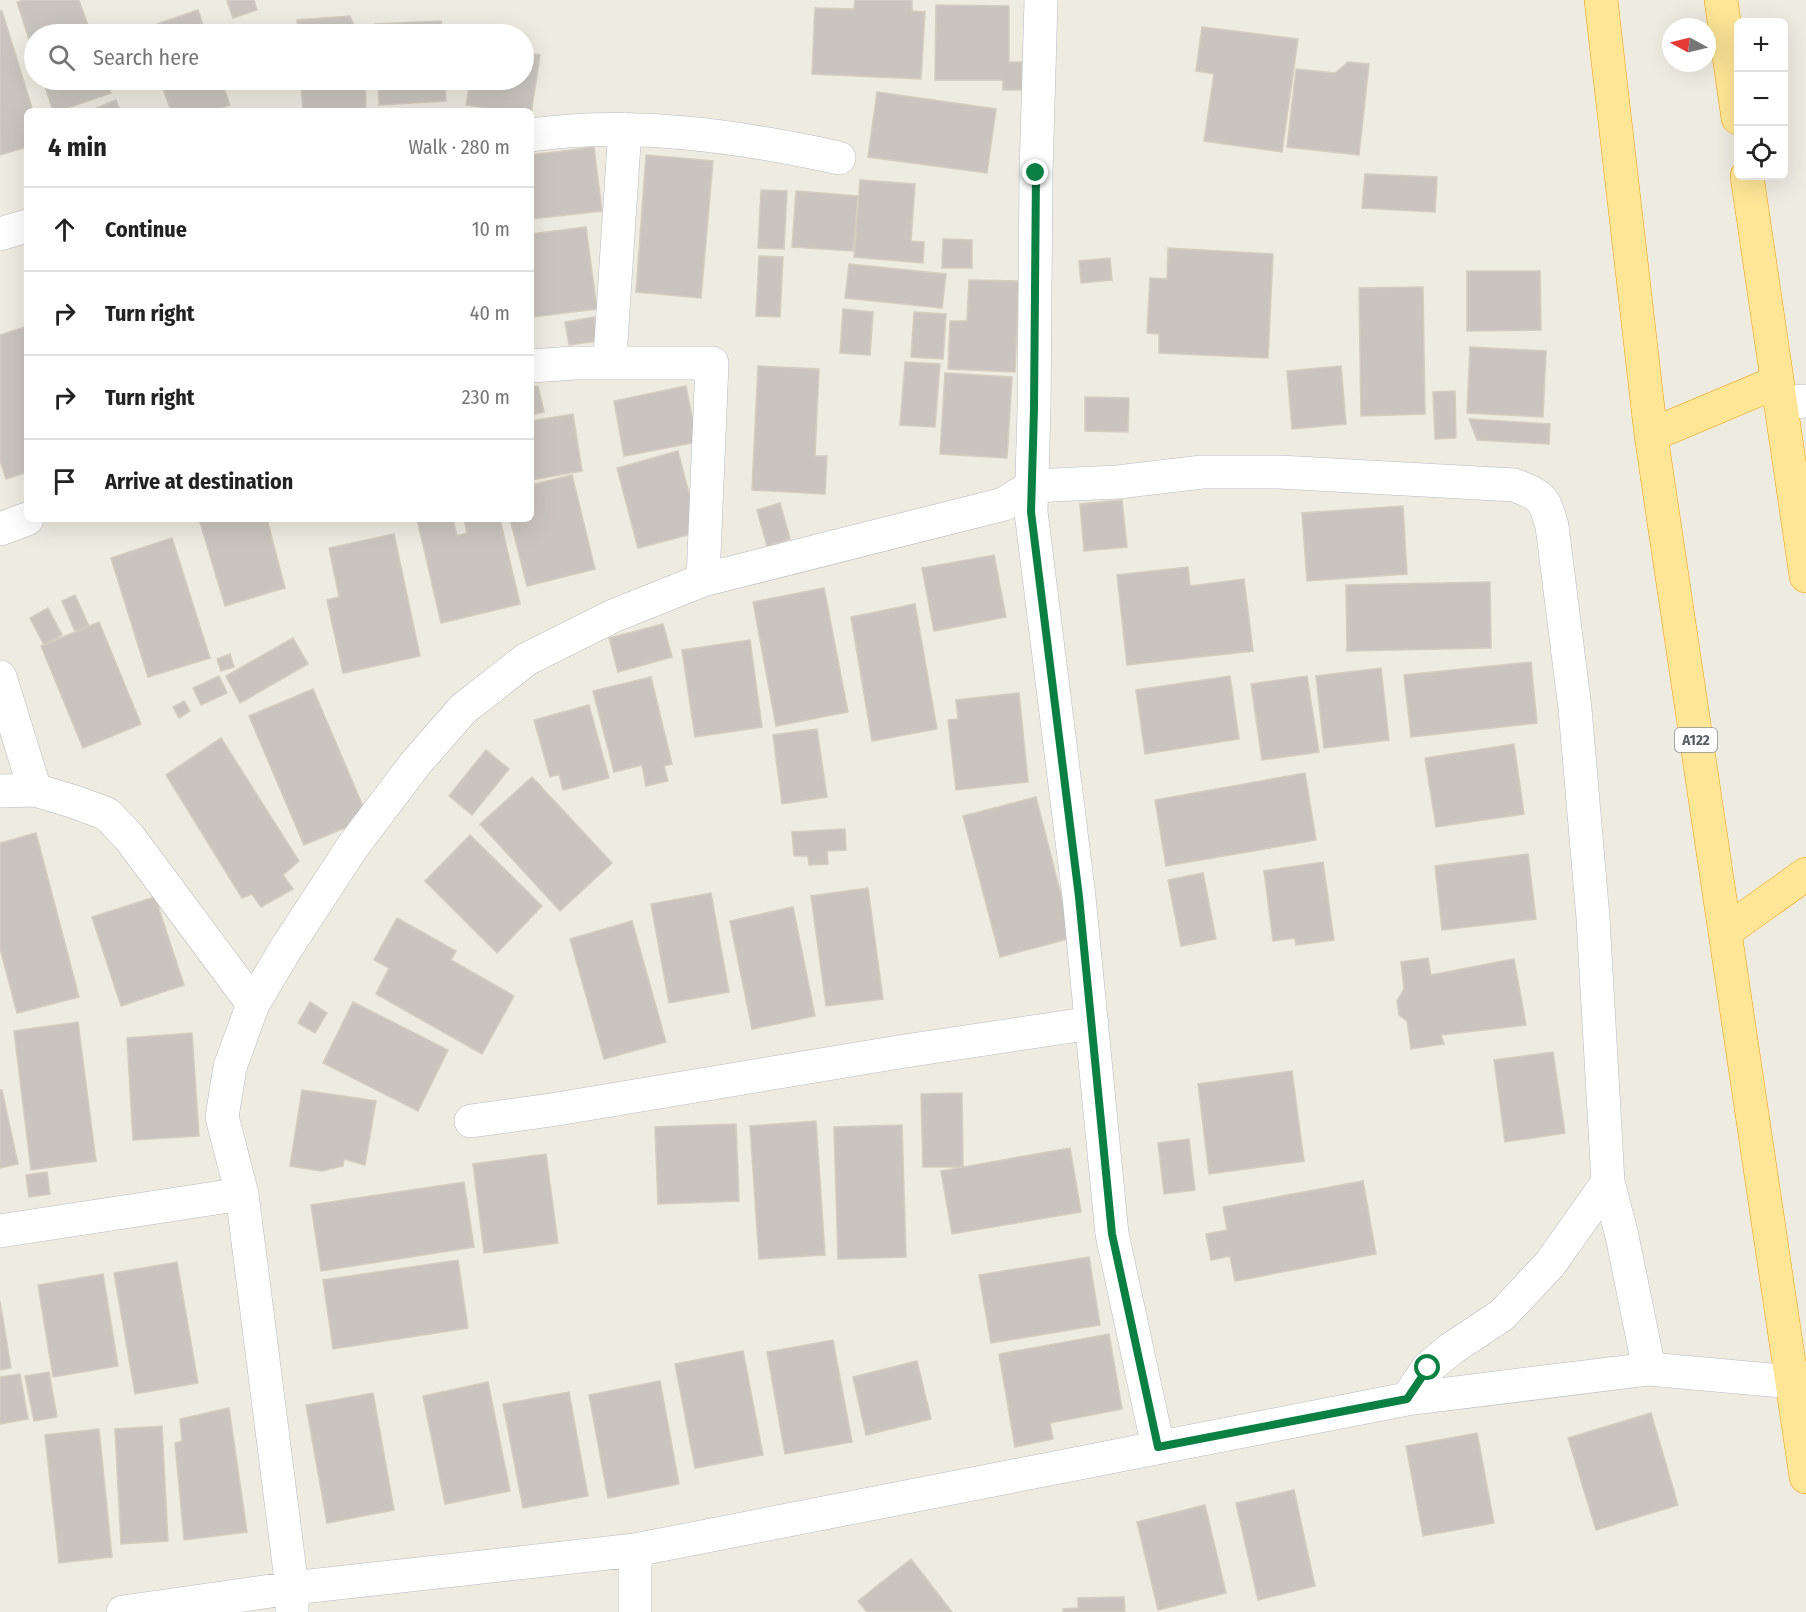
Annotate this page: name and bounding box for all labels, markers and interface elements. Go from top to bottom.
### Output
north arrow [1662,18,1716,72]
map controls [1734,18,1788,180]
button: + [1734,18,1788,72]
search box [24,24,534,90]
icon: search [45,41,78,74]
text: Search here [93,44,199,71]
button: − [1734,72,1788,126]
button: locate [1734,126,1788,180]
text: 4 min [48,132,107,163]
text: Walk · 280 m [408,135,510,159]
route end [1022,159,1048,185]
icon: ahead [48,213,81,246]
text: Continue [105,216,187,243]
text: 10 m [472,217,510,241]
icon: right [48,297,81,330]
text: Turn right [105,300,194,327]
text: 40 m [470,301,510,325]
icon: right [48,381,81,414]
text: Turn right [105,384,194,411]
text: 230 m [462,385,510,409]
icon: arrive [48,465,81,498]
text: Arrive at destination [105,468,293,495]
road number: A122 [1675,728,1717,752]
route start [1414,1354,1440,1380]

